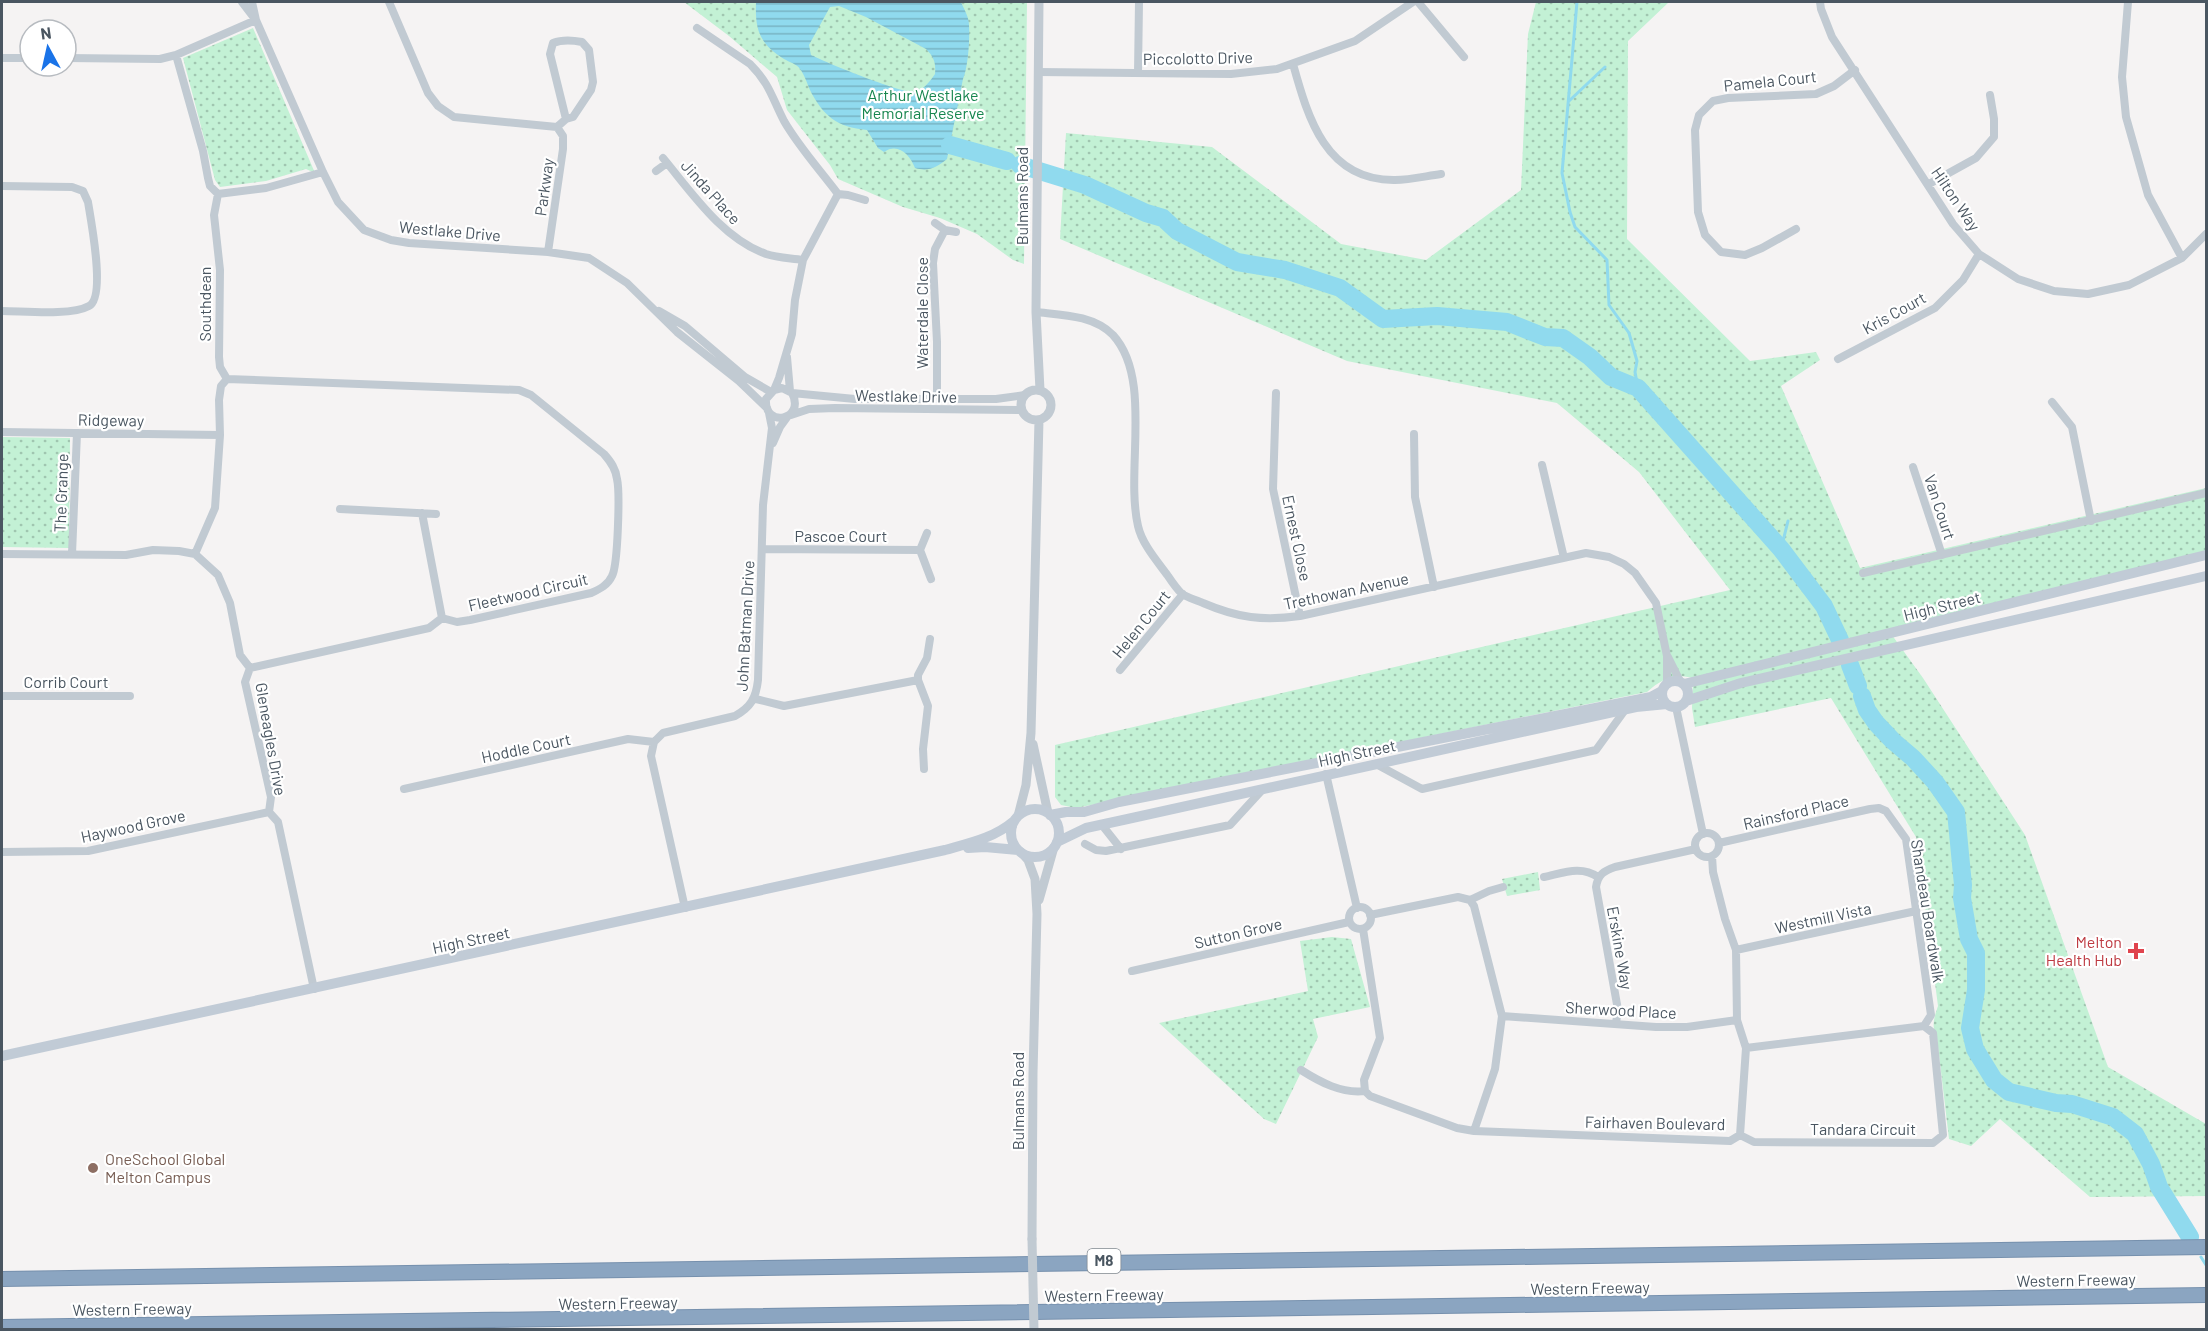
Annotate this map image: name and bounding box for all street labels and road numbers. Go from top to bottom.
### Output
street label: Piccolotto Drive [1143,47,1253,68]
street label: Pamela Court [1723,66,1817,95]
street label: Bulmans Road [1012,147,1031,245]
street label: Parkway [530,156,557,217]
street label: Jinda Place [678,156,745,228]
street label: Hilton Way [1928,163,1985,235]
street label: Westlake Drive [398,217,502,244]
street label: Waterdale Close [912,257,931,369]
street label: Southdean [195,267,214,341]
street label: Kris Court [1859,287,1929,338]
street label: Westlake Drive [855,385,957,406]
street label: Ridgeway [78,409,145,430]
street label: The Grange [50,453,71,533]
street label: Van Court [1921,472,1960,542]
street label: Ernest Close [1279,493,1316,583]
street label: Pascoe Court [795,526,887,545]
street label: John Batman Drive [732,560,757,692]
street label: Fleetwood Circuit [466,568,590,615]
street label: Trethowan Avenue [1282,568,1410,613]
street label: Helen Court [1107,586,1174,661]
street label: High Street [1901,587,1982,624]
street label: Corrib Court [24,672,108,691]
street label: Gleneagles Drive [252,681,291,797]
street label: Hoddle Court [479,729,572,766]
street label: High Street [1316,735,1397,770]
street label: Rainsford Place [1741,790,1851,833]
street label: Haywood Grove [79,805,187,846]
street label: Shandeau Boardwalk [1908,838,1949,984]
street label: Westmill Vista [1773,898,1873,937]
street label: Erskine Way [1604,905,1637,992]
street label: Sutton Grove [1192,913,1284,952]
street label: High Street [430,922,511,957]
street label: Sherwood Place [1565,997,1677,1022]
street label: Bulmans Road [1008,1052,1027,1150]
street label: Fairhaven Boulevard [1585,1112,1725,1133]
street label: Tandara Circuit [1810,1119,1916,1138]
road number: M8 [1088,1249,1120,1273]
street label: Western Freeway [2016,1269,2136,1290]
street label: Western Freeway [1530,1277,1650,1298]
street label: Western Freeway [1044,1284,1164,1305]
street label: Western Freeway [558,1292,678,1313]
street label: Western Freeway [72,1298,192,1319]

